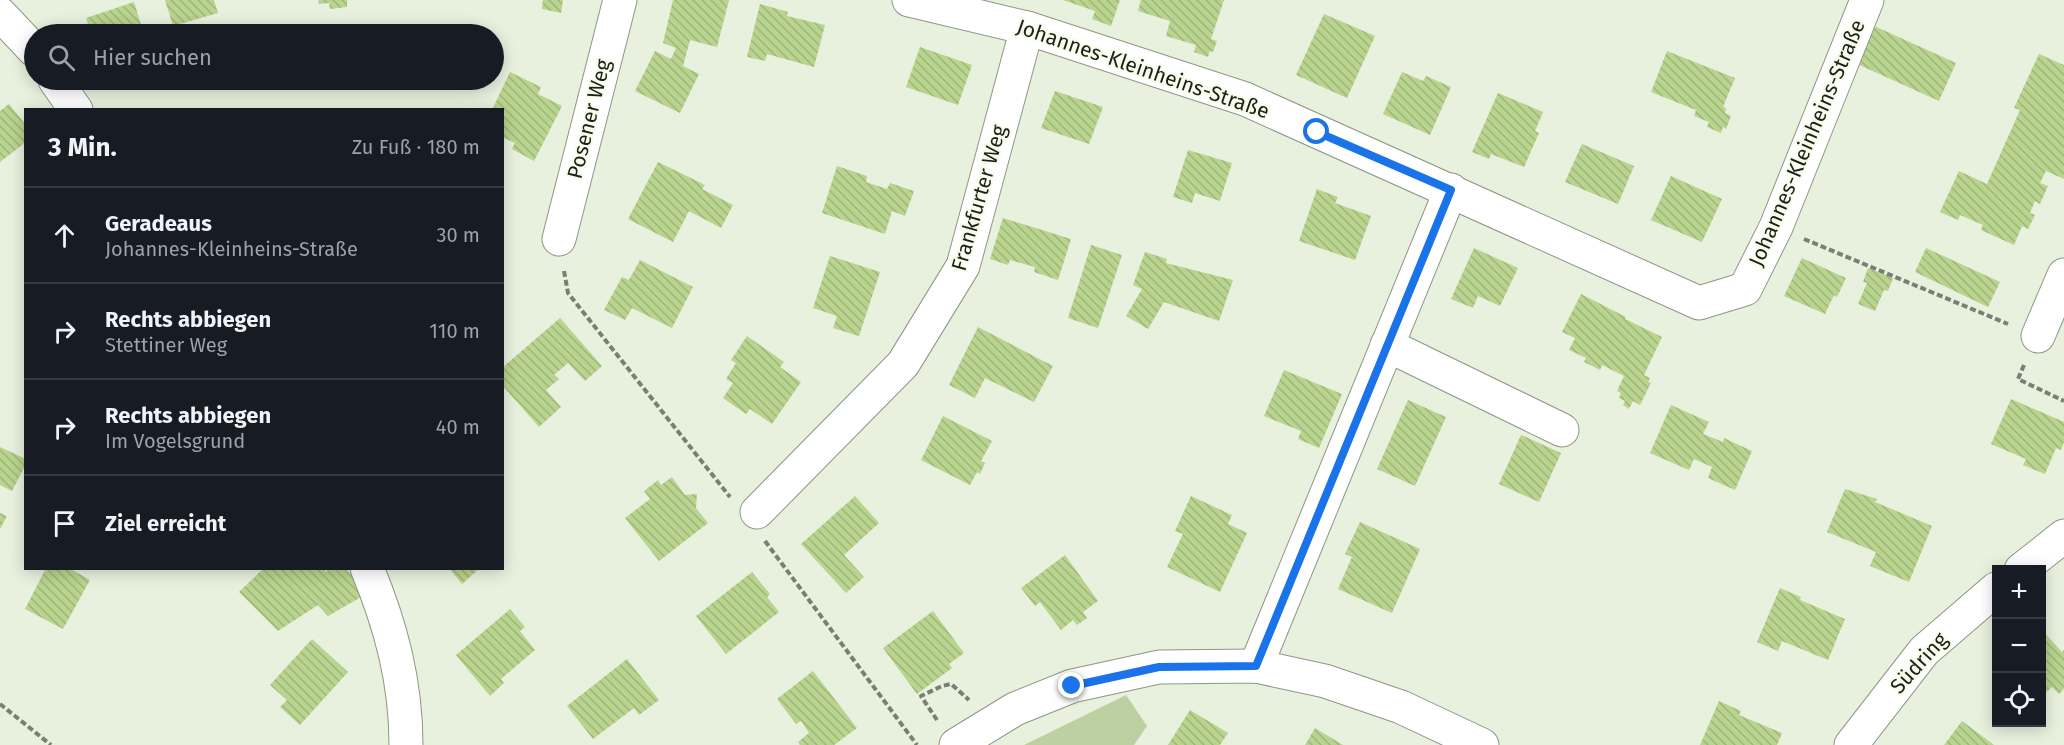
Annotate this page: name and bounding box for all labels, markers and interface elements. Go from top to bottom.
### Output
street label: Johannes-Kleinheins-Straße [1013,13,1273,125]
street label: Johannes-Kleinheins-Straße [1743,16,1871,270]
search box [24,24,504,90]
icon: search [45,41,78,74]
text: Hier suchen [93,44,212,71]
street label: Posener Weg [562,57,616,181]
route start [1303,118,1329,144]
street label: Frankfurter Weg [946,122,1012,274]
text: 3 Min. [48,132,117,163]
text: Zu Fuß · 180 m [352,135,480,159]
text: Geradeaus [105,210,212,237]
icon: ahead [48,219,81,252]
text: 30 m [436,223,480,247]
text: Johannes-Kleinheins-Straße [105,237,358,261]
text: Rechts abbiegen [105,306,271,333]
icon: right [48,315,81,348]
text: 110 m [429,319,480,343]
text: Stettiner Weg [105,333,227,357]
text: Rechts abbiegen [105,402,271,429]
icon: right [48,411,81,444]
text: 40 m [436,415,480,439]
text: Im Vogelsgrund [105,429,245,453]
icon: arrive [48,507,81,540]
text: Ziel erreicht [105,510,226,537]
map controls [1992,565,2046,727]
button: + [1992,565,2046,619]
button: − [1992,619,2046,673]
street label: Südring [1885,627,1953,699]
route end [1058,672,1084,698]
button: locate [1992,673,2046,727]

